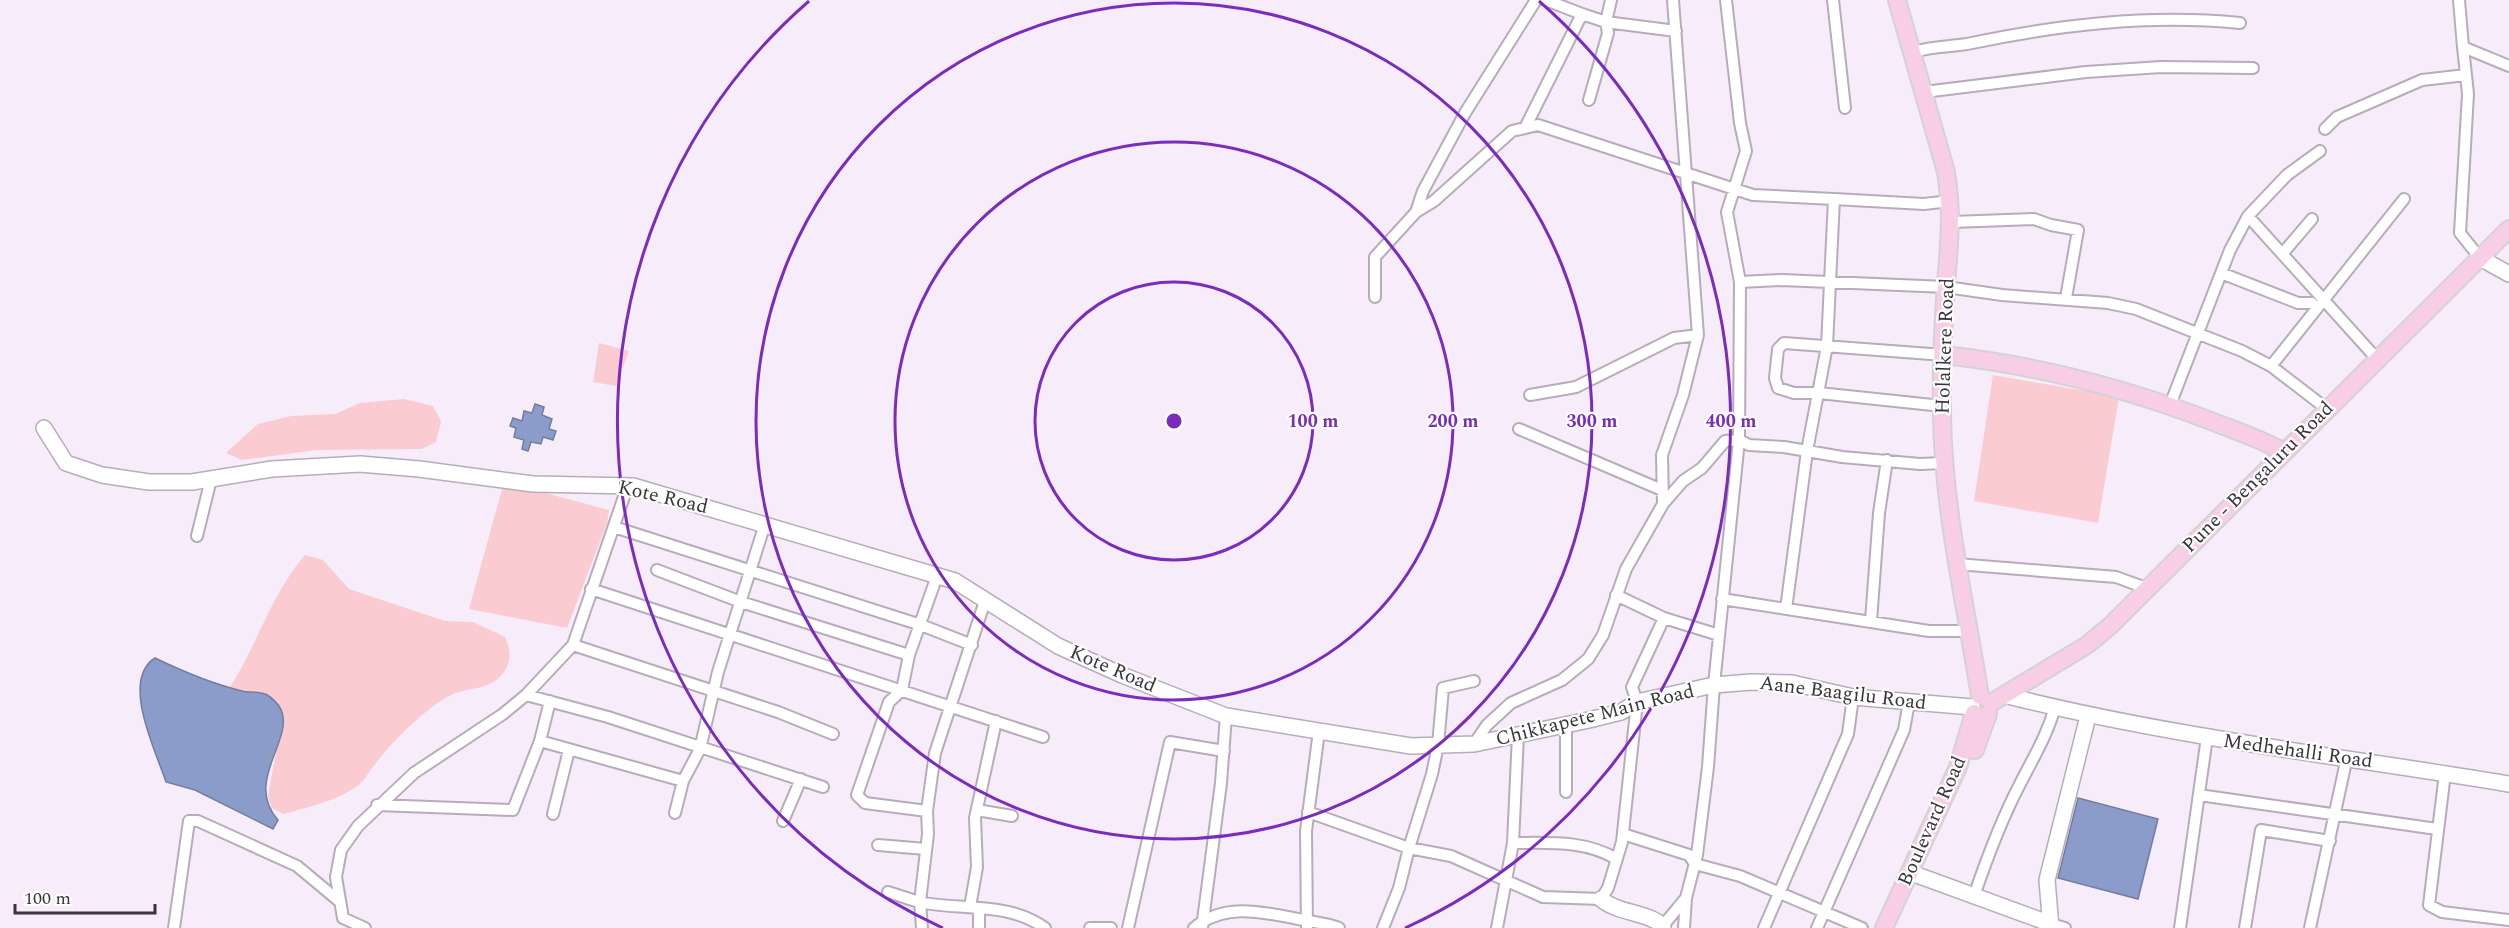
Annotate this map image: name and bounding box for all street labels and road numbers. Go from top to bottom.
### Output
street label: Holalkere Road [1928,277,1962,415]
street label: Pune - Bengaluru Road [2175,394,2341,560]
street label: Kote Road [615,472,711,522]
street label: Kote Road [1065,637,1161,701]
street label: Aane Baagilu Road [1758,668,1928,718]
street label: Chikkapete Main Road [1493,676,1697,754]
street label: Medhehalli Road [2221,726,2375,776]
street label: Boulevard Road [1890,751,1974,891]

